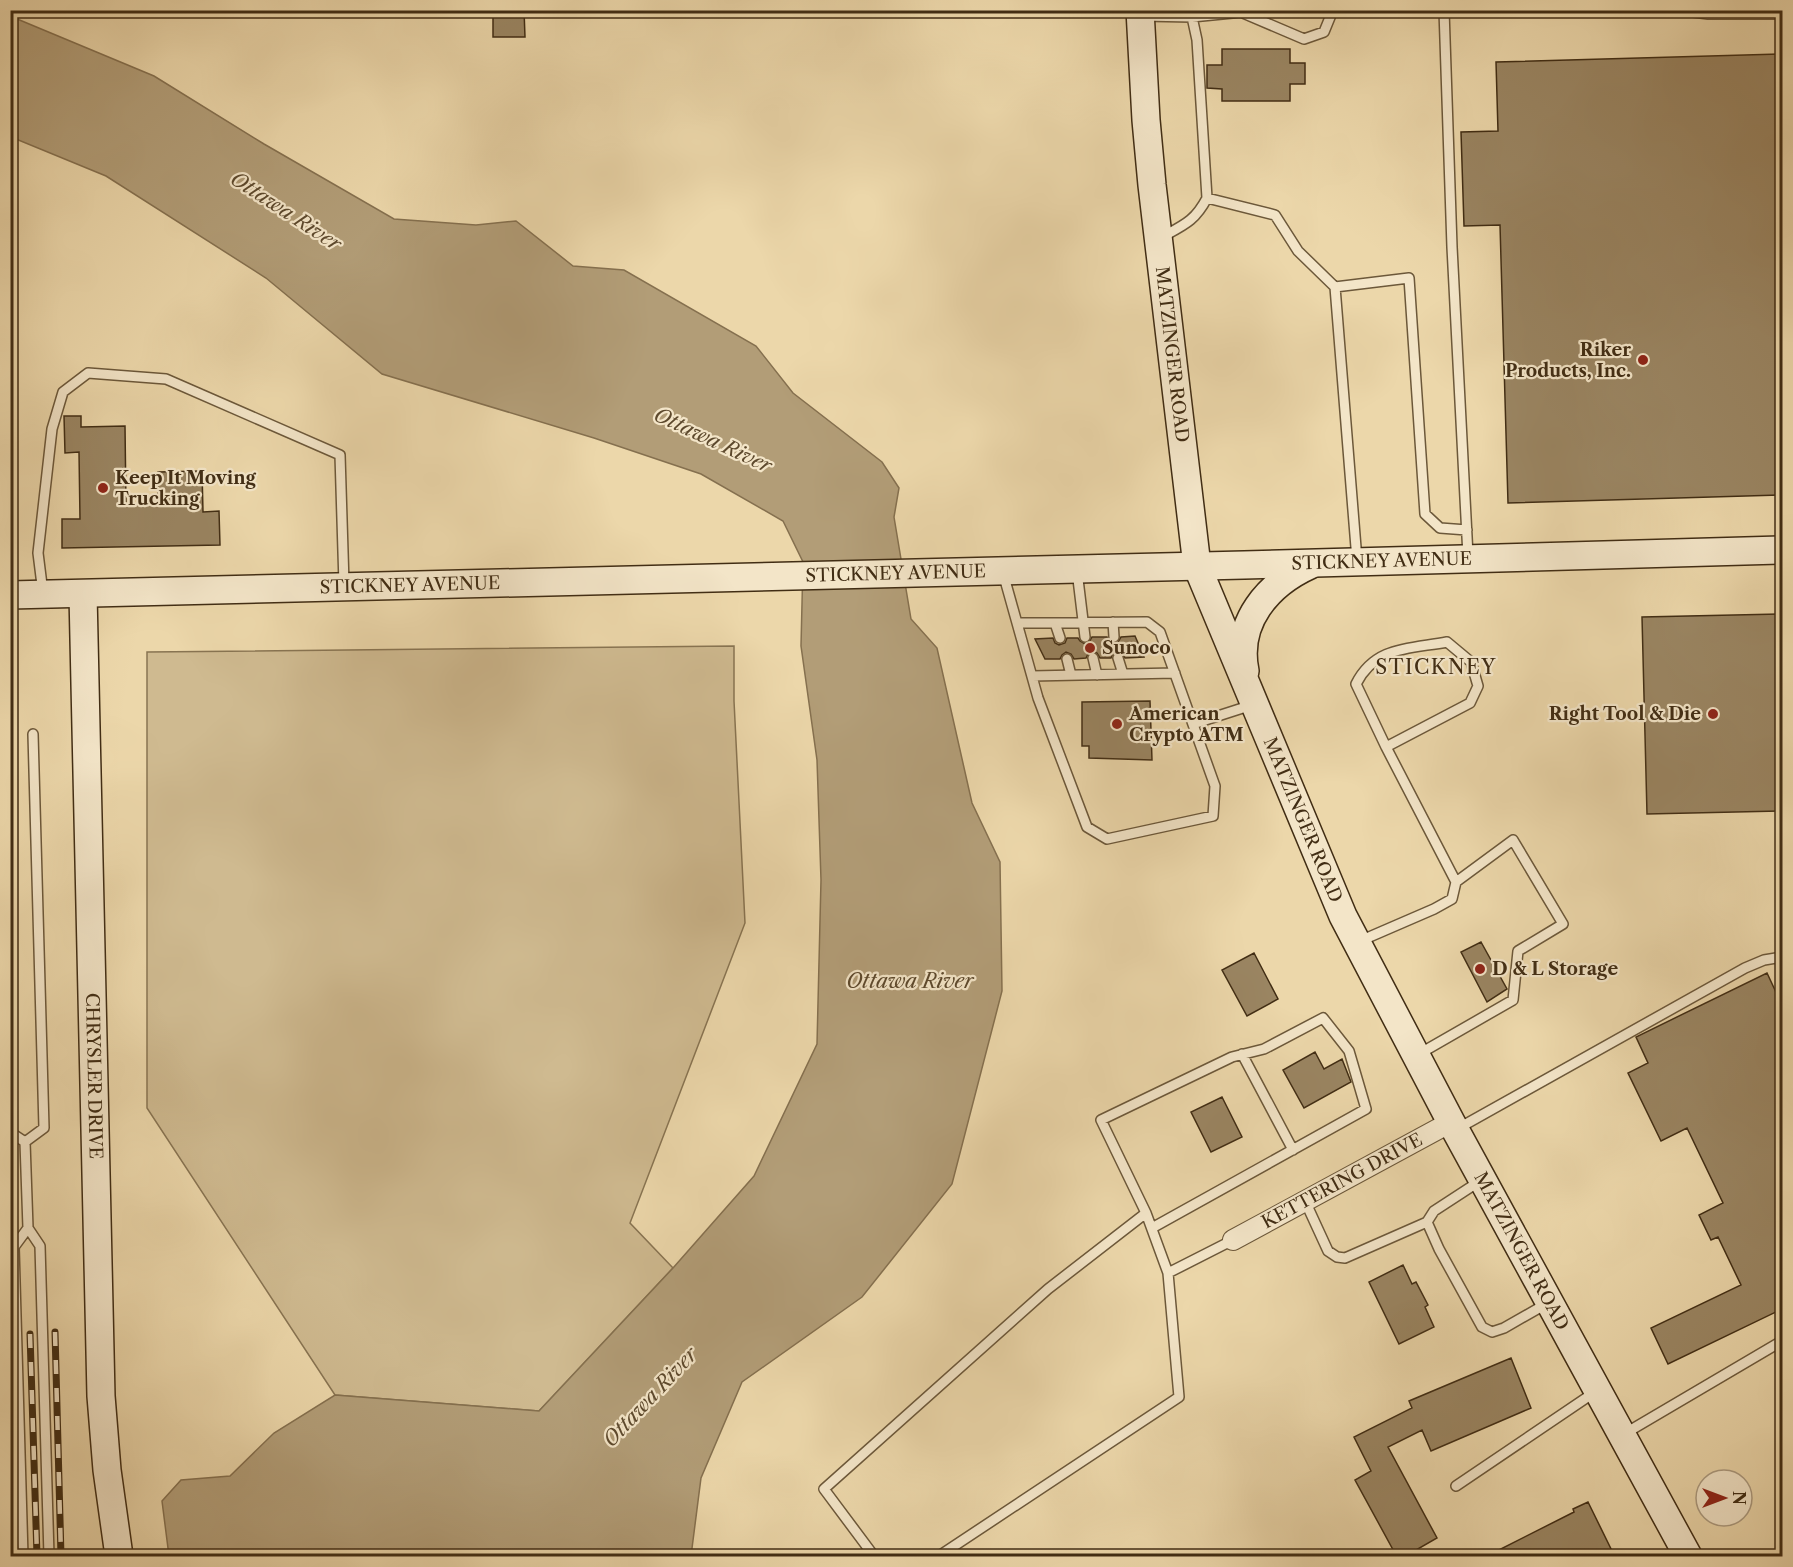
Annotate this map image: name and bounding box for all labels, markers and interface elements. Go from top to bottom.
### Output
water label: Ottawa River [226,166,347,257]
street label: MATZINGER ROAD [1151,265,1193,443]
place label: Riker Products, Inc. [1505,339,1631,382]
marker: Riker Products, Inc. [1636,353,1650,367]
water label: Ottawa River [650,402,777,478]
place label: Keep It Moving Trucking [115,467,257,510]
marker: Keep It Moving Trucking [96,481,110,495]
street label: STICKNEY AVENUE [1291,548,1472,575]
street label: STICKNEY AVENUE [805,560,986,587]
street label: STICKNEY AVENUE [319,572,500,598]
place label: Sunoco [1102,637,1171,659]
marker: Sunoco [1083,641,1097,655]
district label: STICKNEY [1375,655,1497,679]
place label: American Crypto ATM [1128,703,1244,746]
place label: Right Tool & Die [1549,703,1701,725]
marker: Right Tool & Die [1706,707,1720,721]
marker: American Crypto ATM [1110,717,1124,731]
street label: MATZINGER ROAD [1259,734,1347,906]
place label: D & L Storage [1492,958,1618,980]
marker: D & L Storage [1473,962,1487,976]
water label: Ottawa River [846,969,975,993]
street label: CHRYSLER DRIVE [81,993,107,1159]
street label: KETTERING DRIVE [1258,1129,1426,1233]
street label: MATZINGER ROAD [1469,1168,1574,1334]
water label: Ottawa River [598,1341,703,1452]
north arrow [1694,1468,1754,1528]
text: N [1729,1491,1749,1505]

